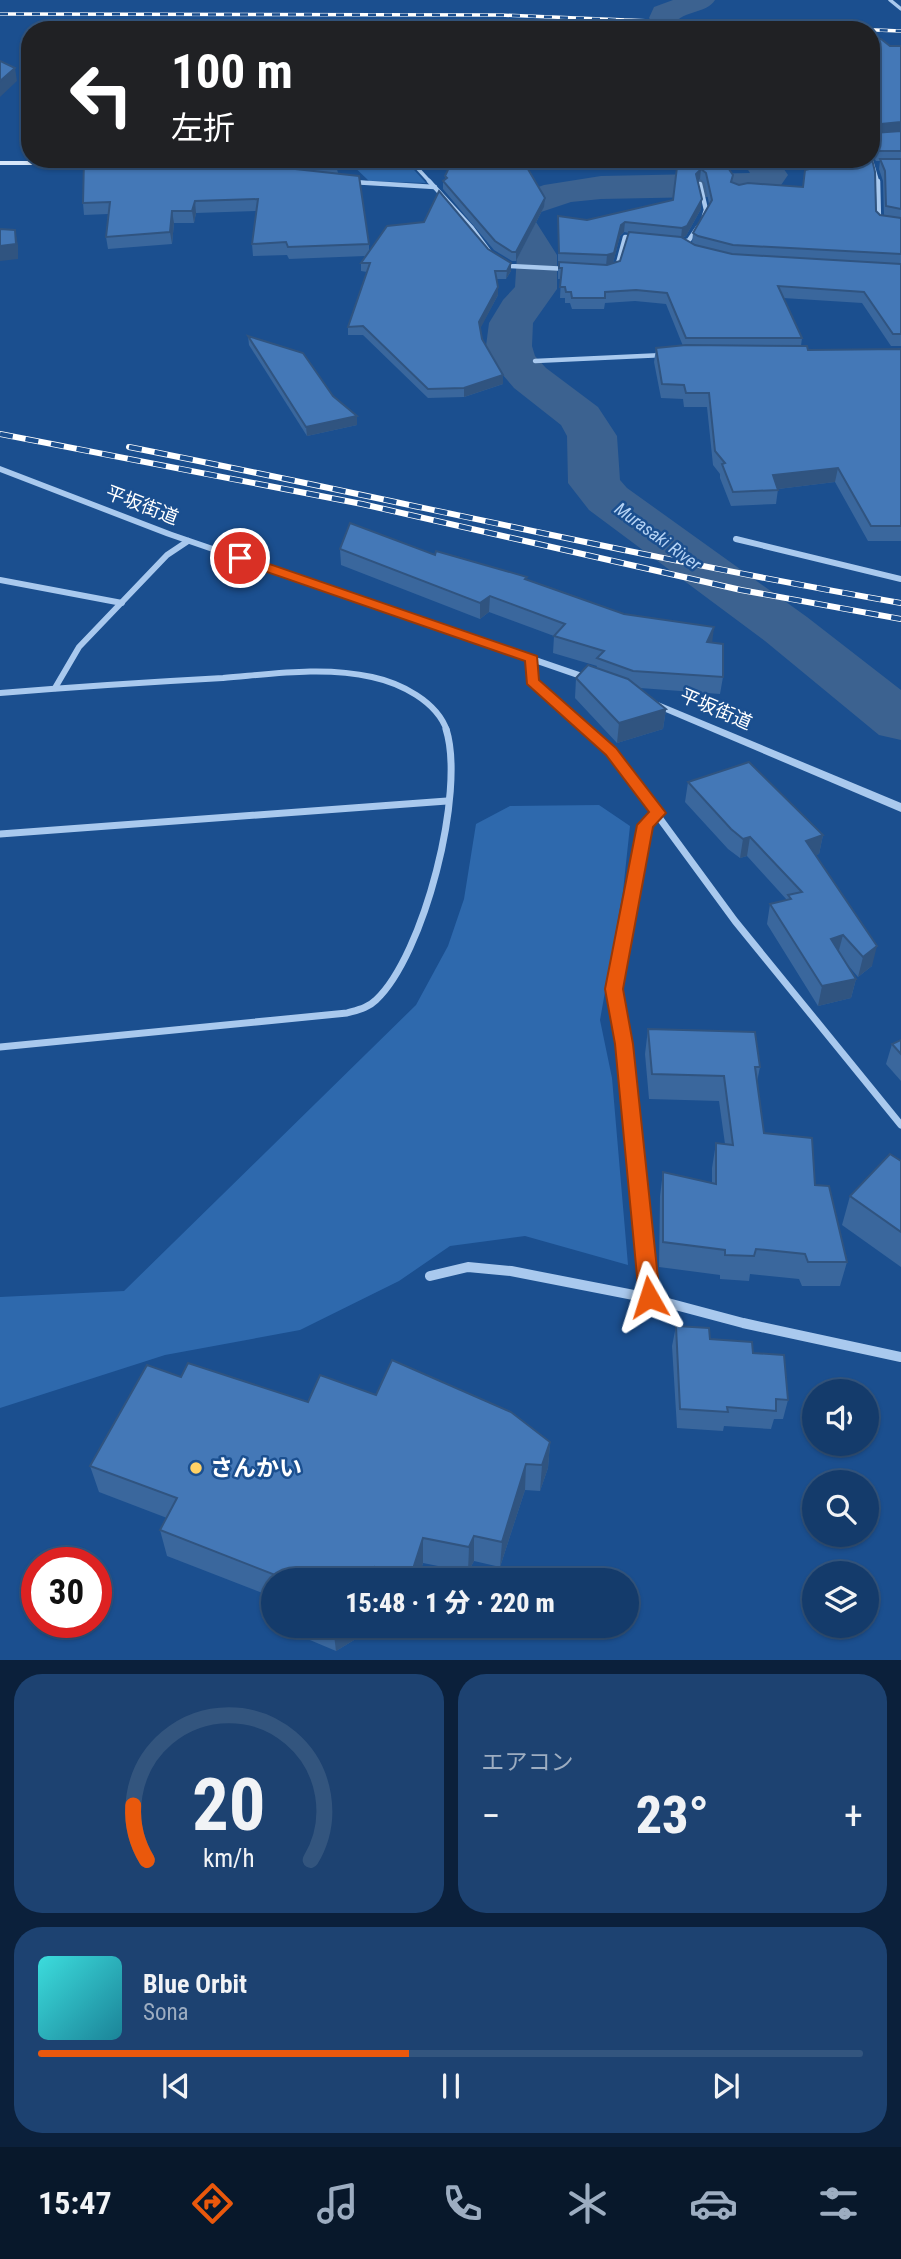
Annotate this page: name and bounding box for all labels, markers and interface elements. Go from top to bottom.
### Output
text: 100 m [171,43,293,100]
icon: left [56,49,147,140]
text: 左折 [171,109,235,147]
street label: 平坂街道 [102,481,182,529]
water label: Murasaki River [611,498,706,575]
pin [210,528,270,588]
icon: arrive [221,539,259,577]
street label: 平坂街道 [677,684,755,734]
position arrow [612,1260,686,1334]
map controls [802,1379,879,1638]
button: sound [802,1379,879,1456]
place label: さんかい [210,1455,302,1482]
marker: さんかい [188,1460,204,1476]
button: search [802,1470,879,1547]
speed limit sign: 30 [21,1547,112,1638]
button: layers [802,1561,879,1638]
text: 15:48 · 1 分 · 220 m [345,1588,555,1618]
text: エアコン [482,1749,574,1776]
text: 20 [192,1762,266,1848]
text: 23° [636,1785,709,1846]
text: − [482,1794,501,1838]
text: + [844,1794,863,1838]
text: km/h [203,1843,254,1872]
text: Blue Orbit [143,1969,247,1999]
text: Sona [143,1999,189,2026]
icon: previous [157,2067,195,2105]
icon: pause [432,2067,470,2105]
icon: next [707,2067,745,2105]
icon: directions [188,2179,237,2228]
icon: music [313,2179,362,2228]
icon: phone [438,2179,487,2228]
icon: climate [563,2179,612,2228]
icon: car [689,2179,738,2228]
icon: filters [814,2179,863,2228]
text: 15:47 [38,2184,112,2222]

